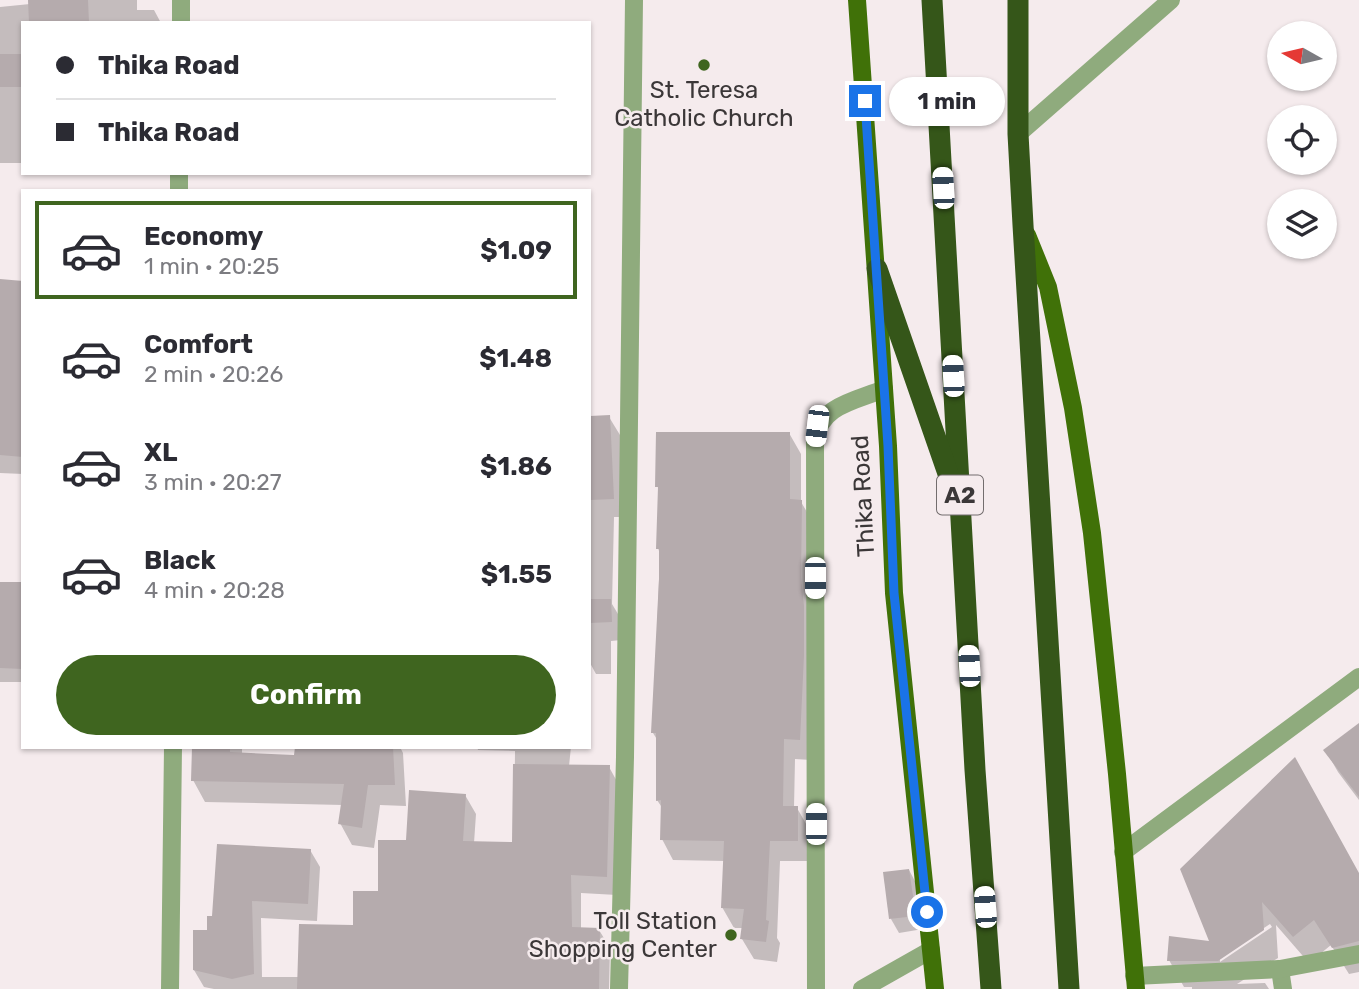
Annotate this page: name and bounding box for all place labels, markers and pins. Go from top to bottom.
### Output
marker: St. Teresa Catholic Church [696,57,712,73]
place label: St. Teresa Catholic Church [614,76,794,132]
place label: Toll Station Shopping Center [529,907,717,963]
marker: Toll Station Shopping Center [723,927,739,943]

